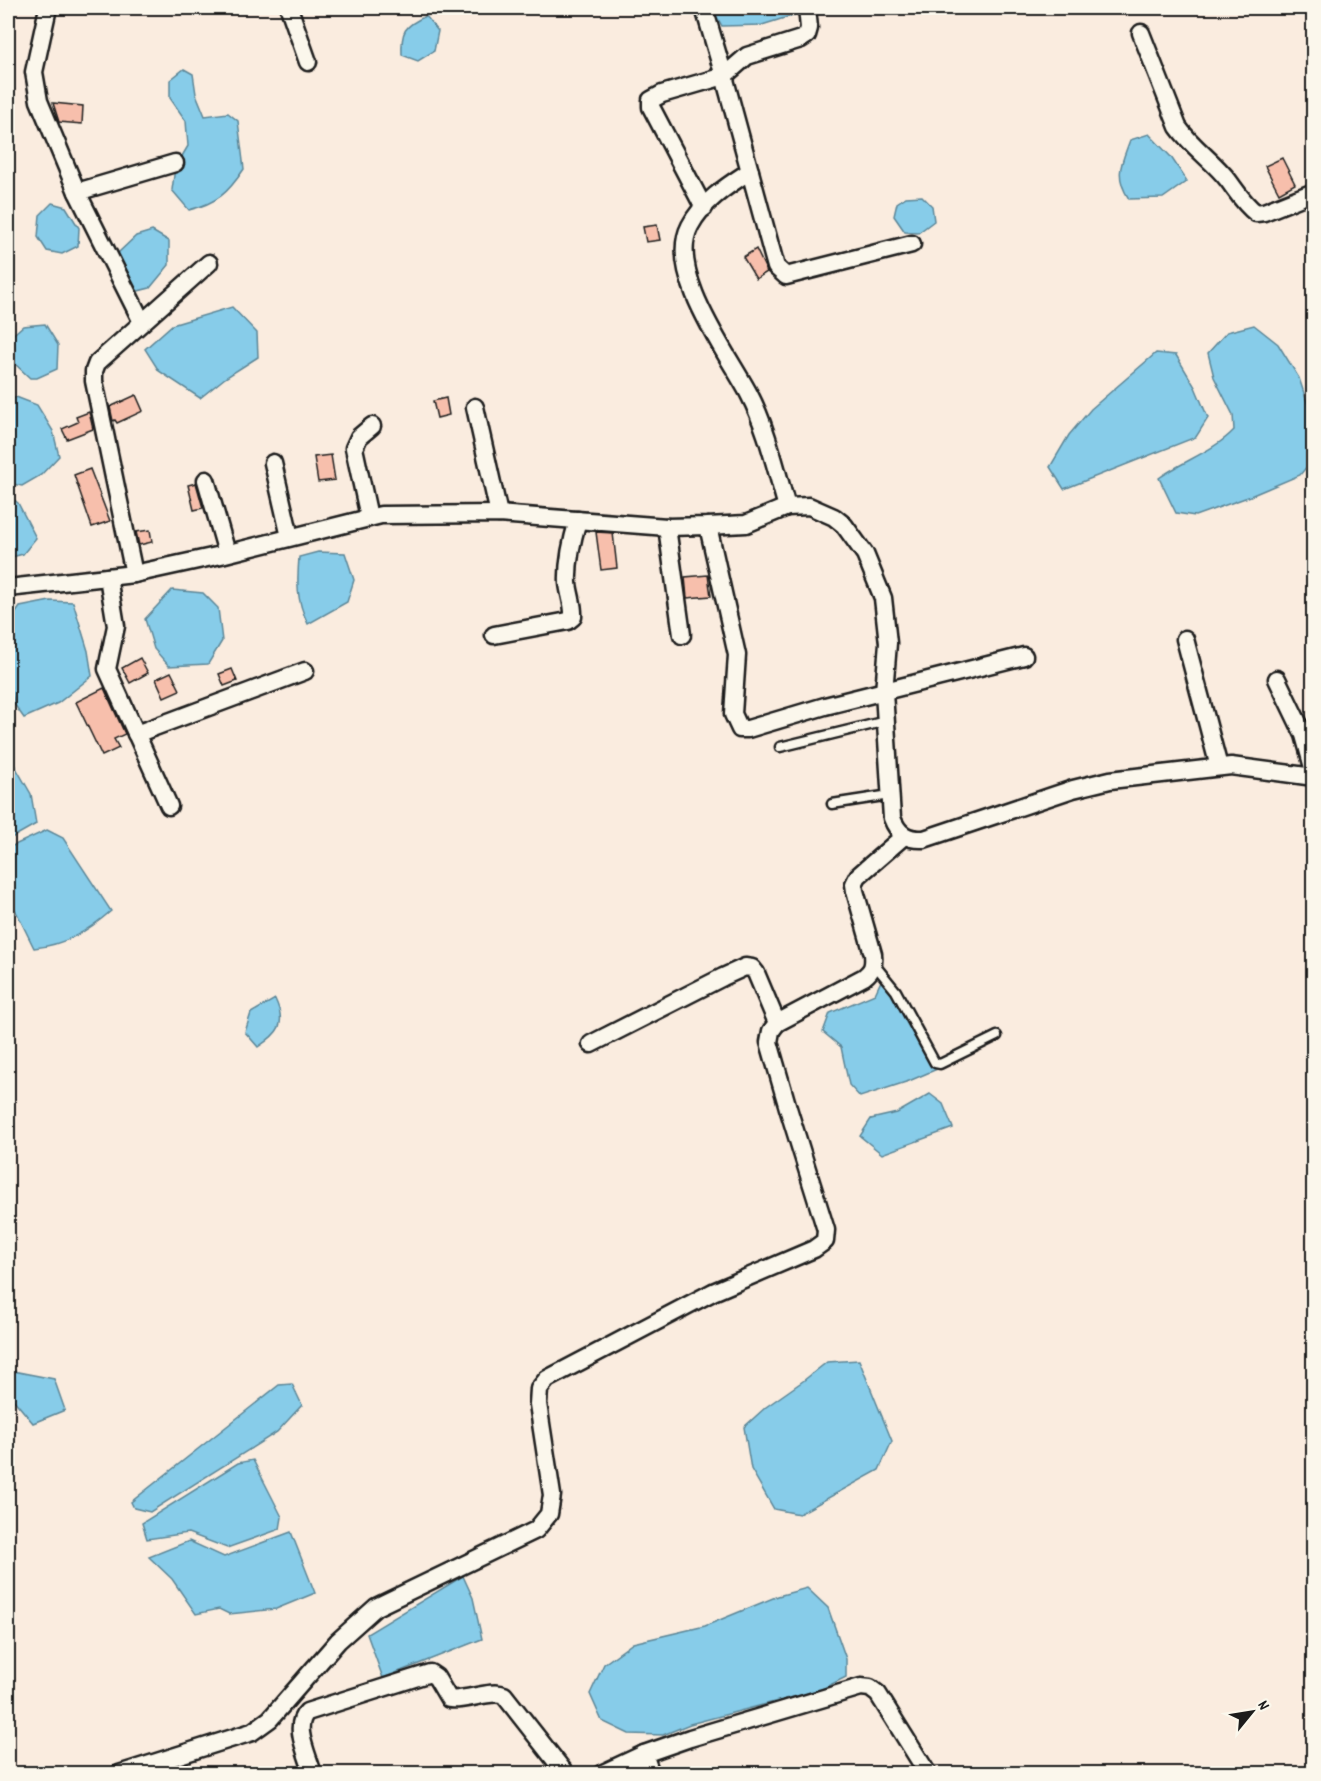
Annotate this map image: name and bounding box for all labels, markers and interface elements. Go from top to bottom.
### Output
north arrow [1222,1682,1282,1742]
text: N [1251,1697,1275,1715]

